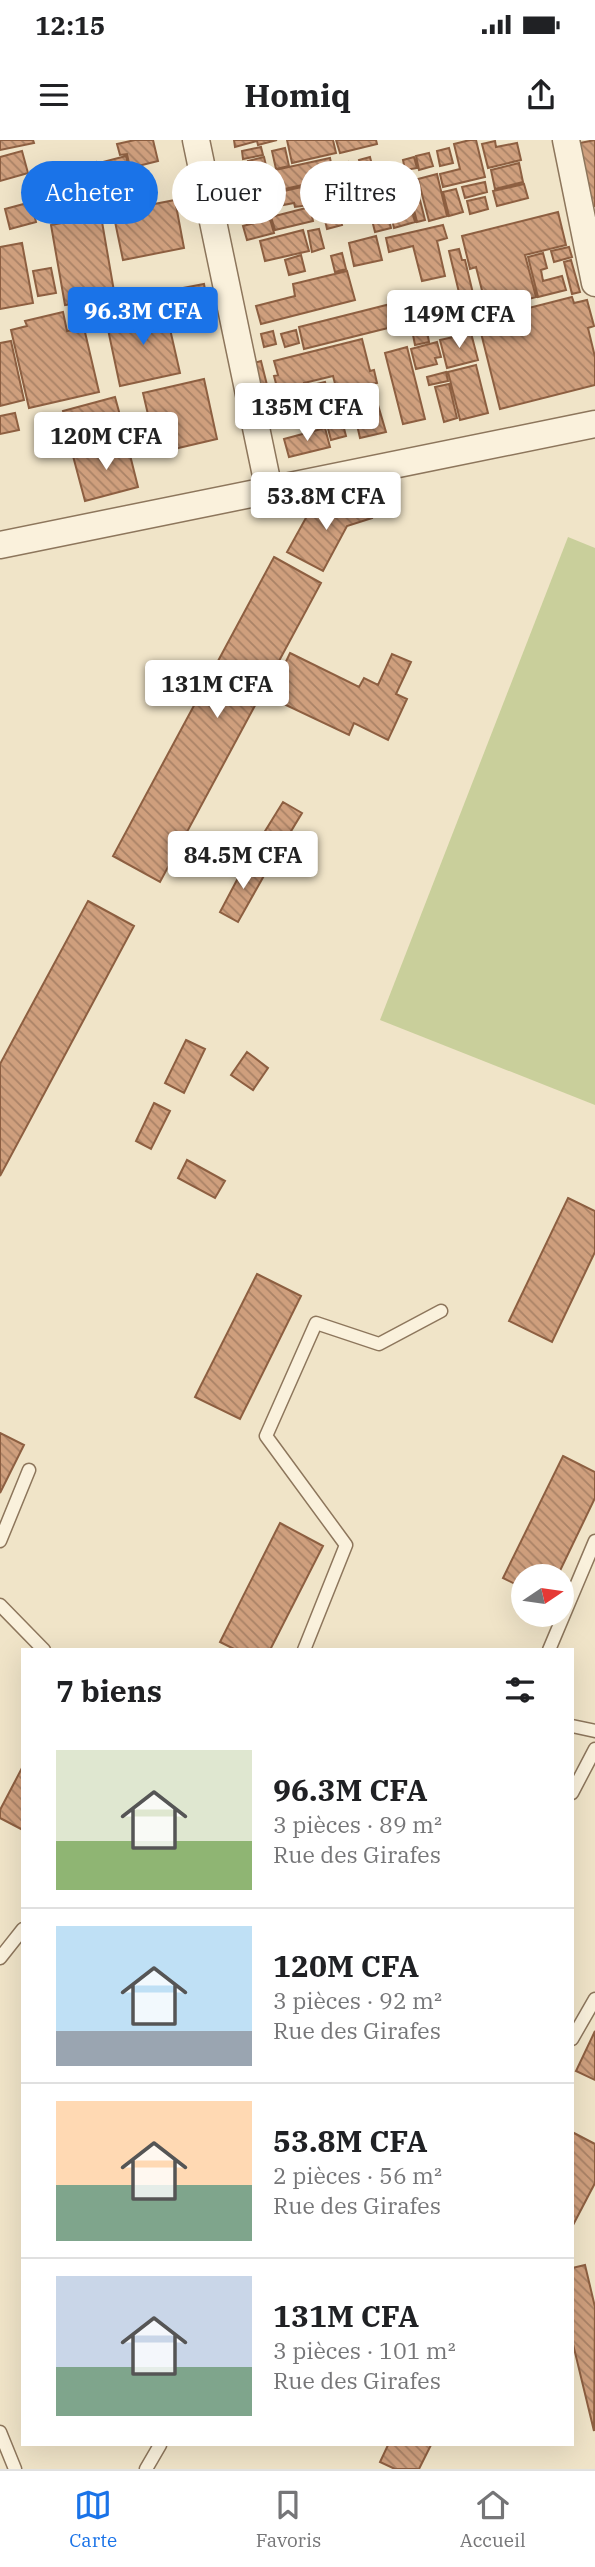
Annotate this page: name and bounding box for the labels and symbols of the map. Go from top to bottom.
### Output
pin: 96.3M CFA [63,288,223,347]
pin: 149M CFA [387,290,531,350]
pin: 135M CFA [235,384,379,443]
pin: 120M CFA [34,412,178,472]
pin: 53.8M CFA [246,472,406,532]
pin: 131M CFA [145,660,289,720]
pin: 84.5M CFA [163,832,323,891]
north arrow [511,1564,574,1628]

